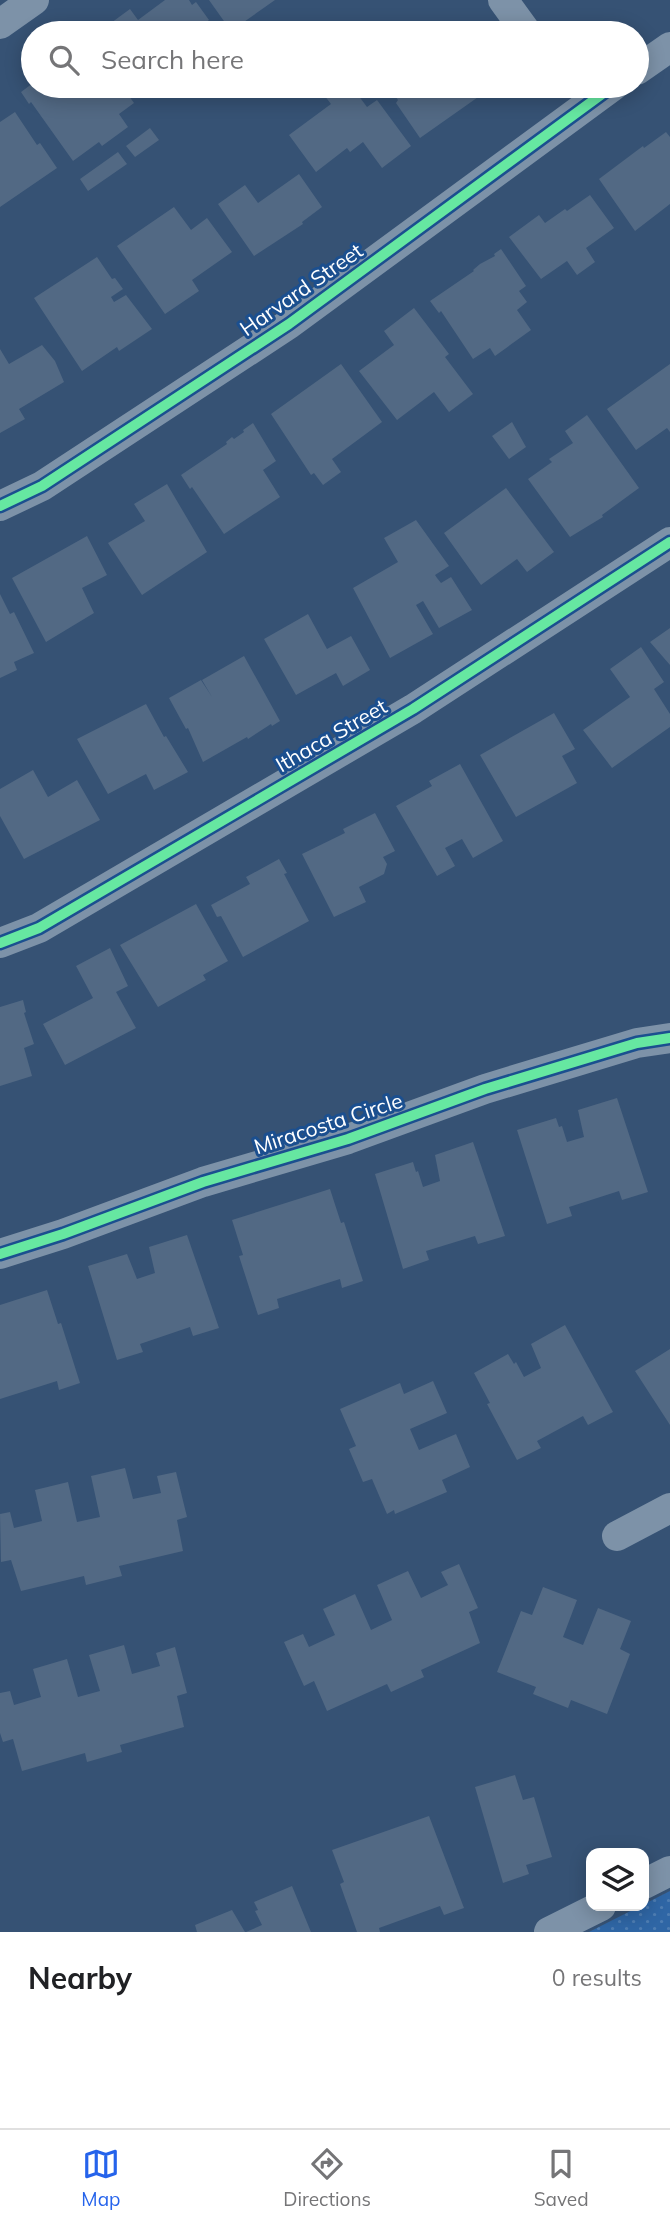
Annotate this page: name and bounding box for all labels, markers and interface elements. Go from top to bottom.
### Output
search box [21,21,649,98]
icon: search [45,41,83,79]
text: Search here [101,43,244,76]
street label: Harvard Street [235,237,367,341]
street label: Ithaca Street [271,693,391,777]
street label: Miracosta Circle [250,1087,406,1159]
map controls [586,1848,649,1911]
button: layers [586,1848,649,1911]
text: Nearby [28,1959,132,1997]
text: 0 results [552,1963,642,1992]
tab: Map [81,2145,120,2211]
tab: Directions [283,2145,371,2211]
tab: Saved [534,2145,589,2211]

